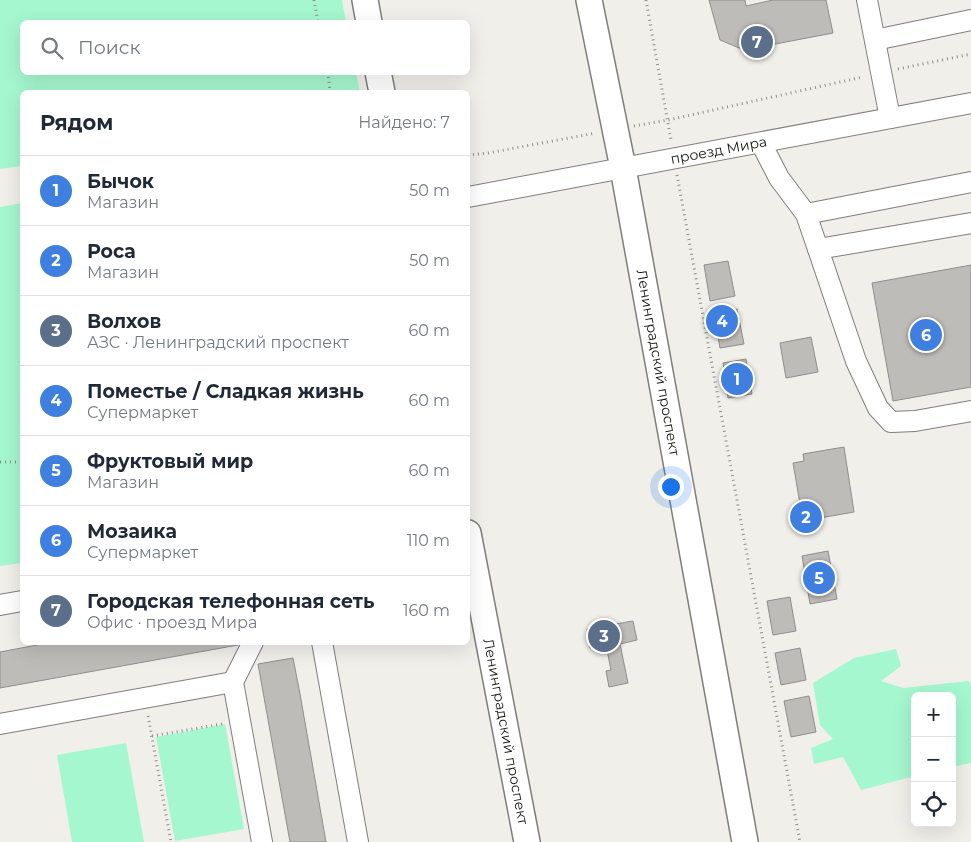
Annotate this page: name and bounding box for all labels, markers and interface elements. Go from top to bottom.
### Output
search box [20,20,470,75]
pin: 7 [741,23,773,61]
icon: search [38,34,66,62]
text: Поиск [78,36,141,59]
text: Рядом [40,110,113,135]
text: Найдено: 7 [358,113,450,132]
street label: проезд Мира [669,132,768,168]
text: Бычок [87,170,154,193]
text: 1 [53,181,59,200]
text: 50 m [409,181,450,200]
text: Магазин [87,193,159,212]
text: Роса [87,240,136,263]
text: 2 [51,251,61,270]
text: 50 m [409,251,450,270]
text: Магазин [87,263,159,282]
street label: Ленинградский проспект [632,268,684,458]
pin: 4 [706,302,738,340]
text: Волхов [87,310,161,333]
pin: 6 [910,316,942,354]
text: 3 [51,321,61,340]
text: 60 m [408,321,450,340]
text: АЗС · Ленинградский проспект [87,333,349,352]
pin: 1 [721,360,753,398]
text: Поместье / Сладкая жизнь [87,380,364,403]
text: 4 [50,391,62,410]
text: 60 m [408,391,450,410]
text: Супермаркет [87,403,198,422]
text: Фруктовый мир [87,450,253,473]
text: 5 [51,461,61,480]
text: 60 m [408,461,450,480]
text: Магазин [87,473,159,492]
your location [658,474,684,500]
pin: 2 [790,498,822,536]
text: Мозаика [87,520,177,543]
text: 6 [51,531,61,550]
text: 110 m [407,531,450,550]
text: Супермаркет [87,543,198,562]
pin: 5 [803,559,835,597]
text: Городская телефонная сеть [87,590,375,613]
text: 7 [51,601,61,620]
text: 160 m [403,601,450,620]
text: Офис · проезд Мира [87,613,257,632]
pin: 3 [588,617,620,655]
street label: Ленинградский проспект [479,637,533,826]
map controls [911,692,956,827]
button: + [911,692,956,737]
button: − [911,737,956,782]
button: locate [911,782,956,827]

